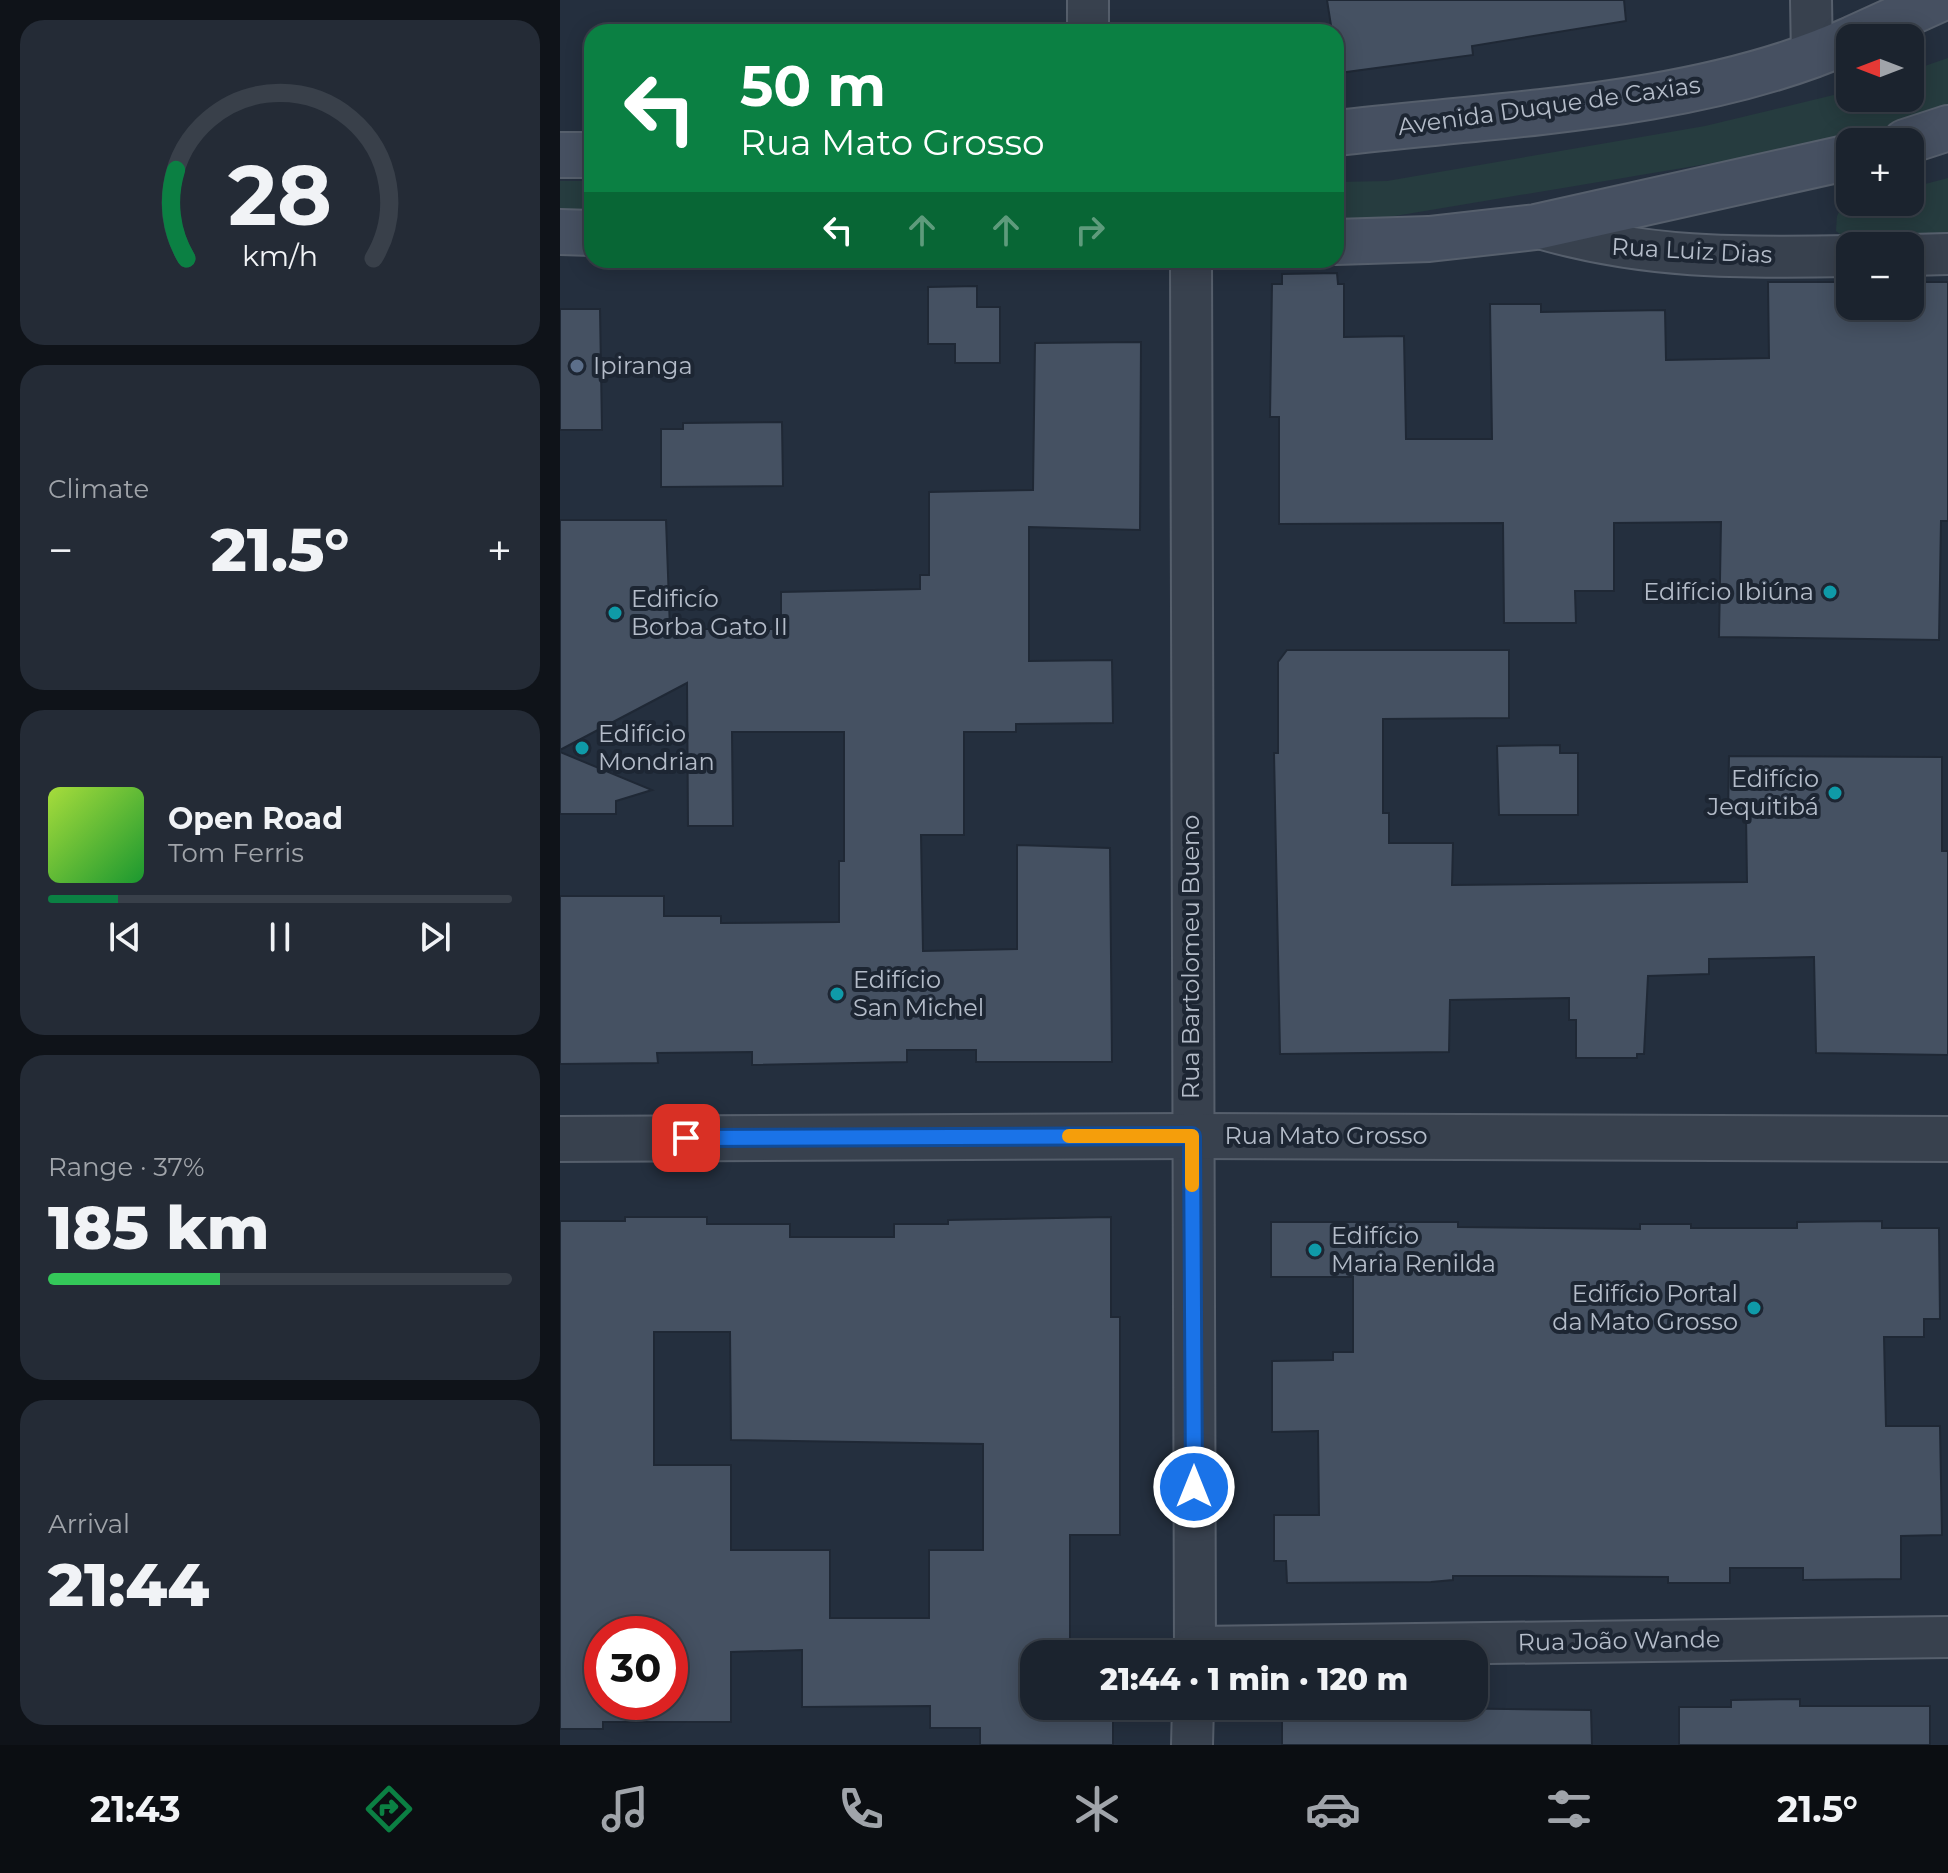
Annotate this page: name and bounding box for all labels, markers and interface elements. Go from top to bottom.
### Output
north arrow [1836,24,1924,112]
map controls [1836,24,1924,320]
text: 50 m [740,52,886,120]
icon: left [608,56,712,160]
street label: Avenida Duque de Caxias [1396,70,1702,141]
text: Rua Mato Grosso [740,120,1045,164]
button: + [1836,128,1924,216]
text: 28 [228,143,332,245]
icon: left [816,208,860,252]
icon: ahead [900,208,944,252]
icon: ahead [984,208,1028,252]
icon: right [1068,208,1112,252]
street label: Rua Luiz Dias [1611,232,1773,269]
button: − [1836,232,1924,320]
text: km/h [242,238,318,273]
place label: Ipiranga [593,351,693,380]
marker: Ipiranga [568,357,586,375]
text: Climate [48,473,149,505]
text: 21.5° [211,513,349,586]
text: − [48,523,73,577]
text: + [487,523,512,577]
place label: Edifício Ibiúna [1643,577,1814,606]
marker: Edifício Ibiúna [1821,583,1839,601]
place label: Edificío Borba Gato II [631,584,788,641]
marker: Edificío Borba Gato II [606,604,624,622]
place label: Edifício Mondrian [598,719,715,776]
marker: Edifício Mondrian [573,739,591,757]
place label: Edifício Jequitibá [1706,764,1819,821]
marker: Edifício Jequitibá [1826,784,1844,802]
text: Open Road [168,800,343,837]
street label: Rua Bartolomeu Bueno [1176,815,1205,1099]
text: Tom Ferris [168,837,304,869]
icon: previous [103,915,147,959]
icon: pause [258,915,302,959]
icon: next [413,915,457,959]
place label: Edifício San Michel [853,965,984,1022]
marker: Edifício San Michel [828,985,846,1003]
pin [652,1104,720,1172]
icon: arrive [664,1116,708,1160]
street label: Rua Mato Grosso [1224,1121,1428,1150]
text: Range · 37% [48,1151,204,1183]
text: 185 km [48,1191,270,1264]
place label: Edifício Maria Renilda [1331,1221,1496,1278]
marker: Edifício Maria Renilda [1306,1241,1324,1259]
place label: Edifício Portal da Mato Grosso [1552,1279,1738,1336]
marker: Edifício Portal da Mato Grosso [1745,1299,1763,1317]
position arrow [1152,1445,1236,1529]
text: Arrival [48,1508,130,1540]
text: 21:44 [48,1548,209,1621]
speed limit sign: 30 [584,1616,688,1720]
street label: Rua João Wande [1517,1624,1721,1657]
text: 21:44 · 1 min · 120 m [1100,1661,1408,1698]
icon: directions [361,1781,417,1837]
icon: music [597,1781,653,1837]
icon: phone [833,1781,889,1837]
icon: climate [1069,1781,1125,1837]
icon: car [1305,1781,1361,1837]
icon: filters [1541,1781,1597,1837]
text: 21:43 [90,1787,181,1831]
text: 21.5° [1777,1787,1858,1831]

